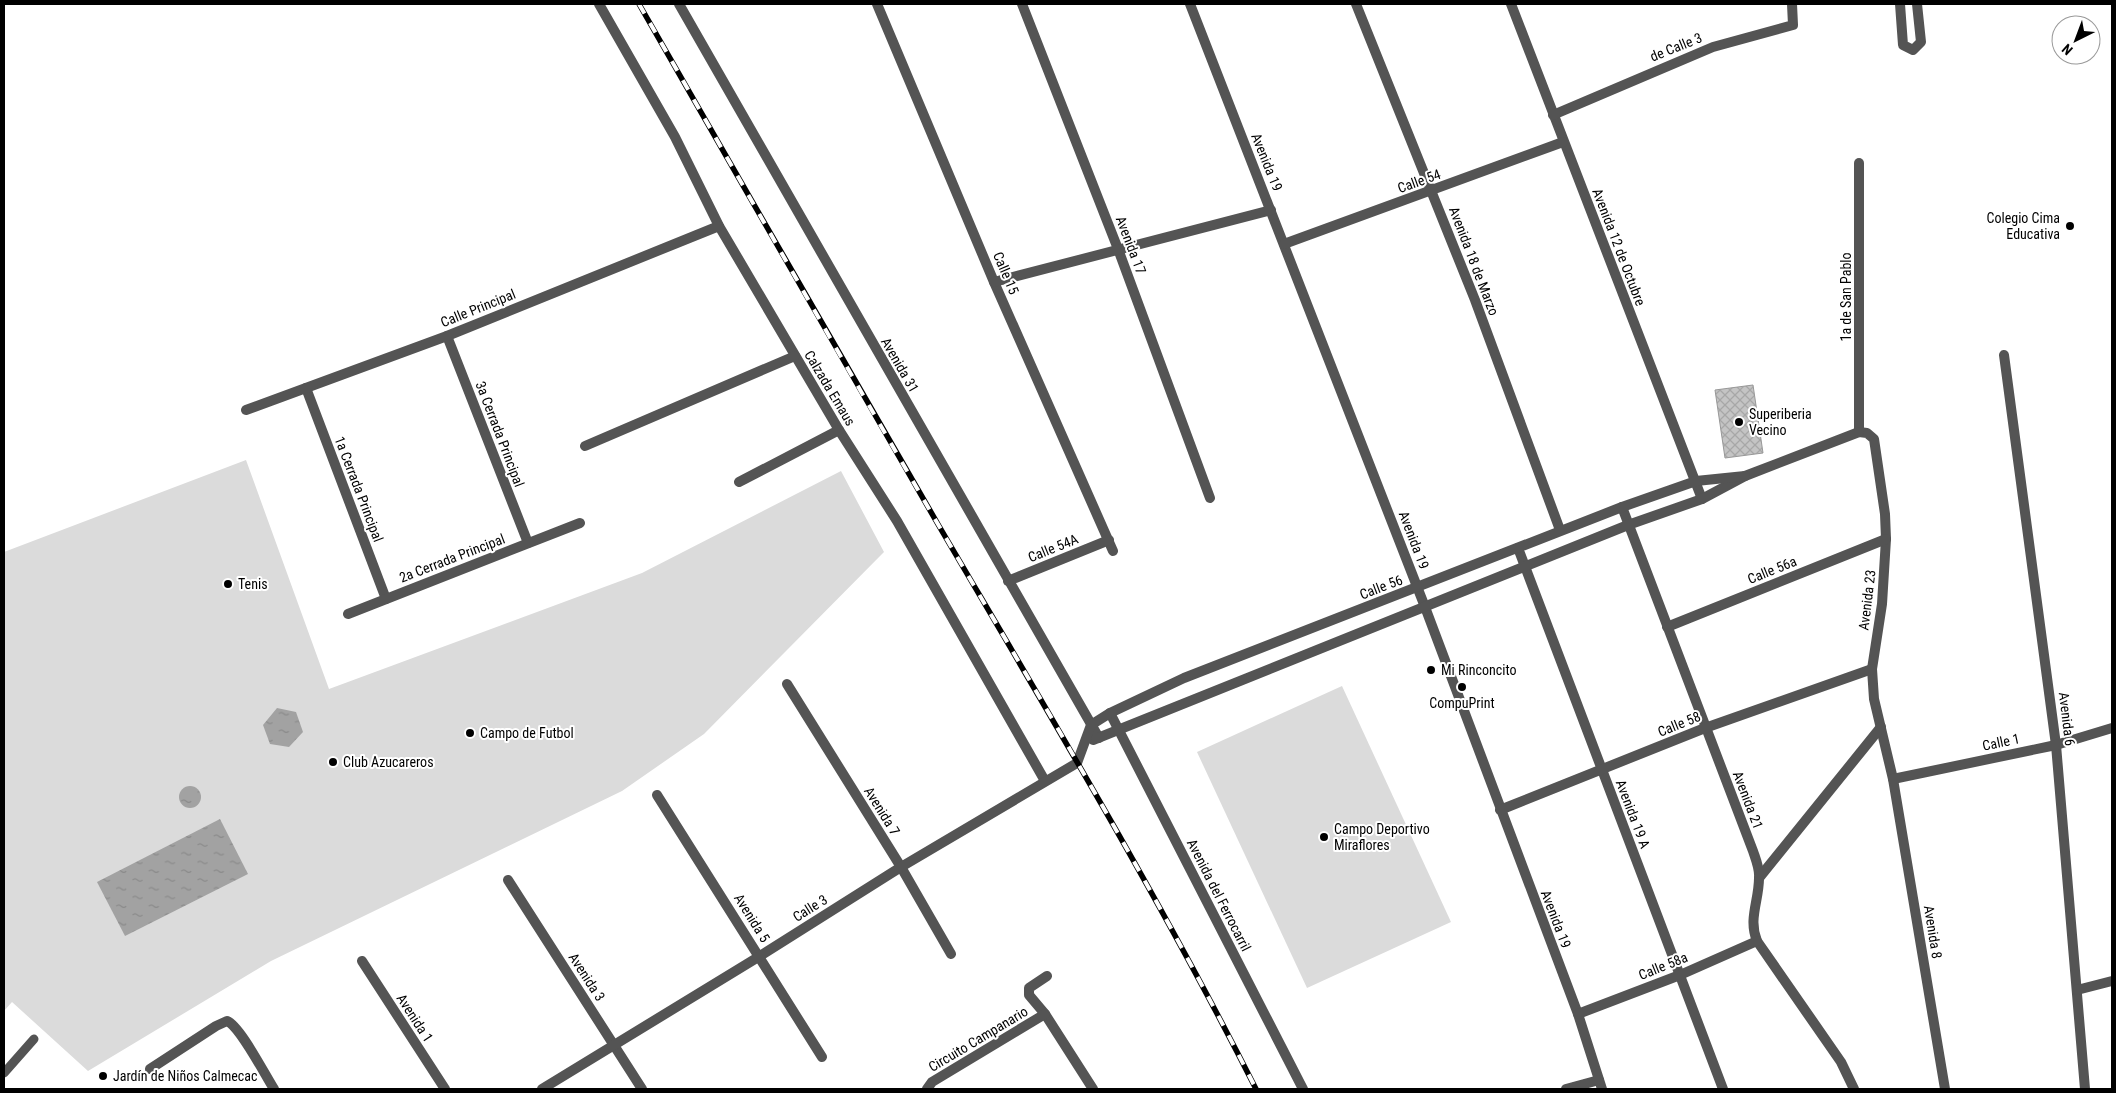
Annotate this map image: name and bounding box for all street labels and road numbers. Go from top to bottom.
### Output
street label: de Calle 3 [1648,29,1704,65]
street label: Avenida 19 [1248,131,1286,193]
street label: Calle 54 [1395,166,1443,196]
street label: Avenida 12 de Octubre [1589,186,1649,308]
street label: Avenida 18 de Marzo [1446,204,1502,318]
street label: Avenida 17 [1113,214,1149,276]
street label: Calle 15 [990,249,1022,297]
street label: 1a de San Pablo [1838,252,1854,342]
street label: Calle Principal [438,286,518,330]
street label: Avenida 31 [878,335,922,395]
street label: Calzada Emaus [801,347,859,429]
street label: 3a Cerrada Principal [473,379,527,489]
street label: 1a Cerrada Principal [332,434,386,544]
street label: Avenida 19 [1396,509,1432,571]
street label: 2a Cerrada Principal [397,531,507,585]
street label: Calle 54A [1026,531,1080,565]
street label: Calle 56a [1745,553,1799,587]
street label: Avenida 23 [1855,569,1879,631]
street label: Calle 56 [1357,571,1405,602]
street label: Avenida 6 [2056,691,2078,747]
street label: Calle 58 [1655,708,1703,740]
street label: Calle 1 [1981,730,2021,754]
street label: Avenida 21 [1730,769,1766,831]
street label: Avenida 19 A [1613,777,1653,851]
street label: Avenida 7 [861,784,903,838]
street label: Avenida del Ferrocarril [1184,836,1254,954]
street label: Avenida 19 [1538,888,1574,950]
street label: Avenida 5 [731,891,773,945]
street label: Calle 3 [790,891,830,925]
street label: Avenida 8 [1921,904,1945,960]
street label: Calle 58a [1636,949,1690,983]
street label: Avenida 3 [566,950,608,1004]
street label: Avenida 1 [394,991,436,1045]
street label: Circuito Campanario [926,1003,1030,1075]

